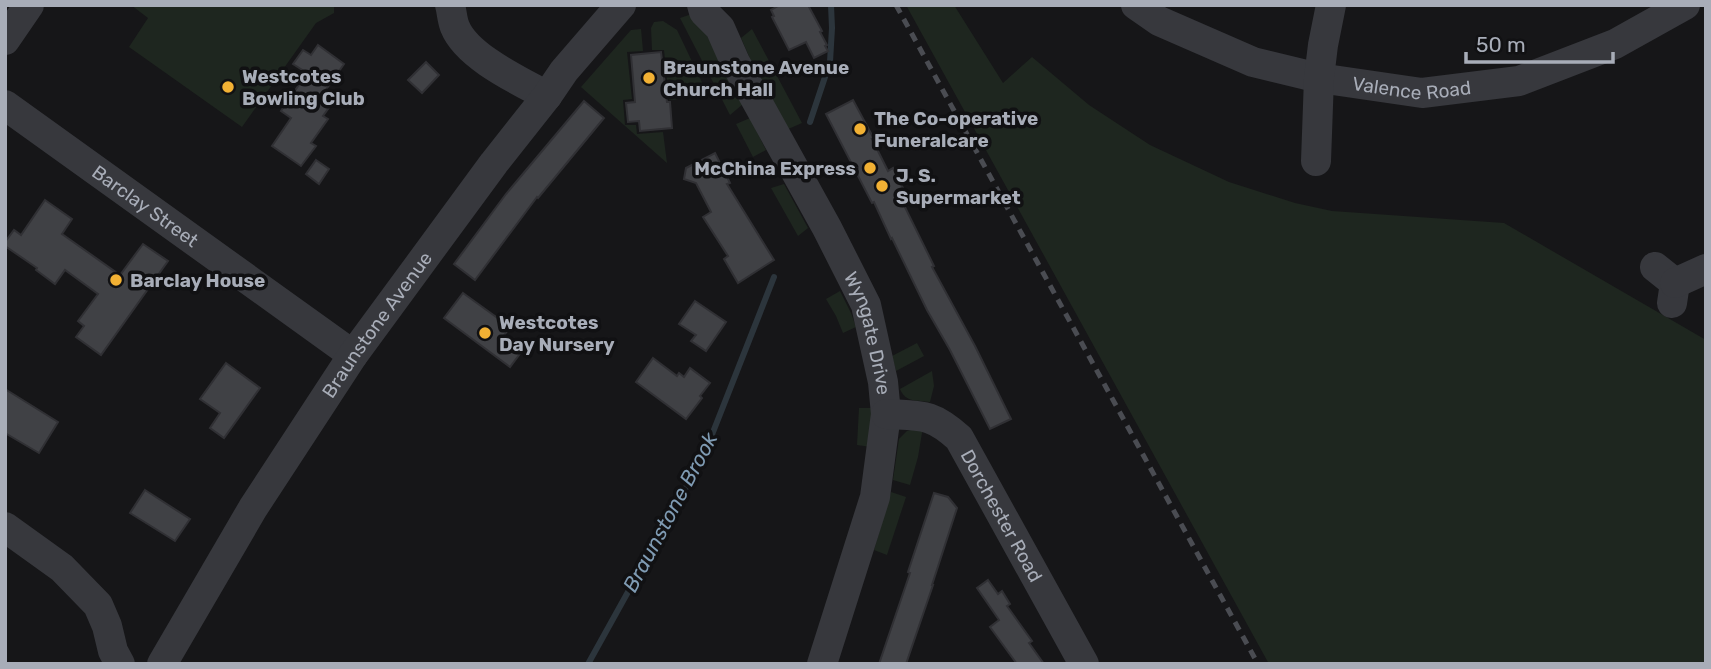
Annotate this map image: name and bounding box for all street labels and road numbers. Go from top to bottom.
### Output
street label: Valence Road [1351,71,1472,104]
street label: Barclay Street [88,160,204,252]
street label: Braunstone Avenue [317,247,437,402]
street label: Wyngate Drive [840,268,896,396]
street label: Dorchester Road [956,445,1048,586]

